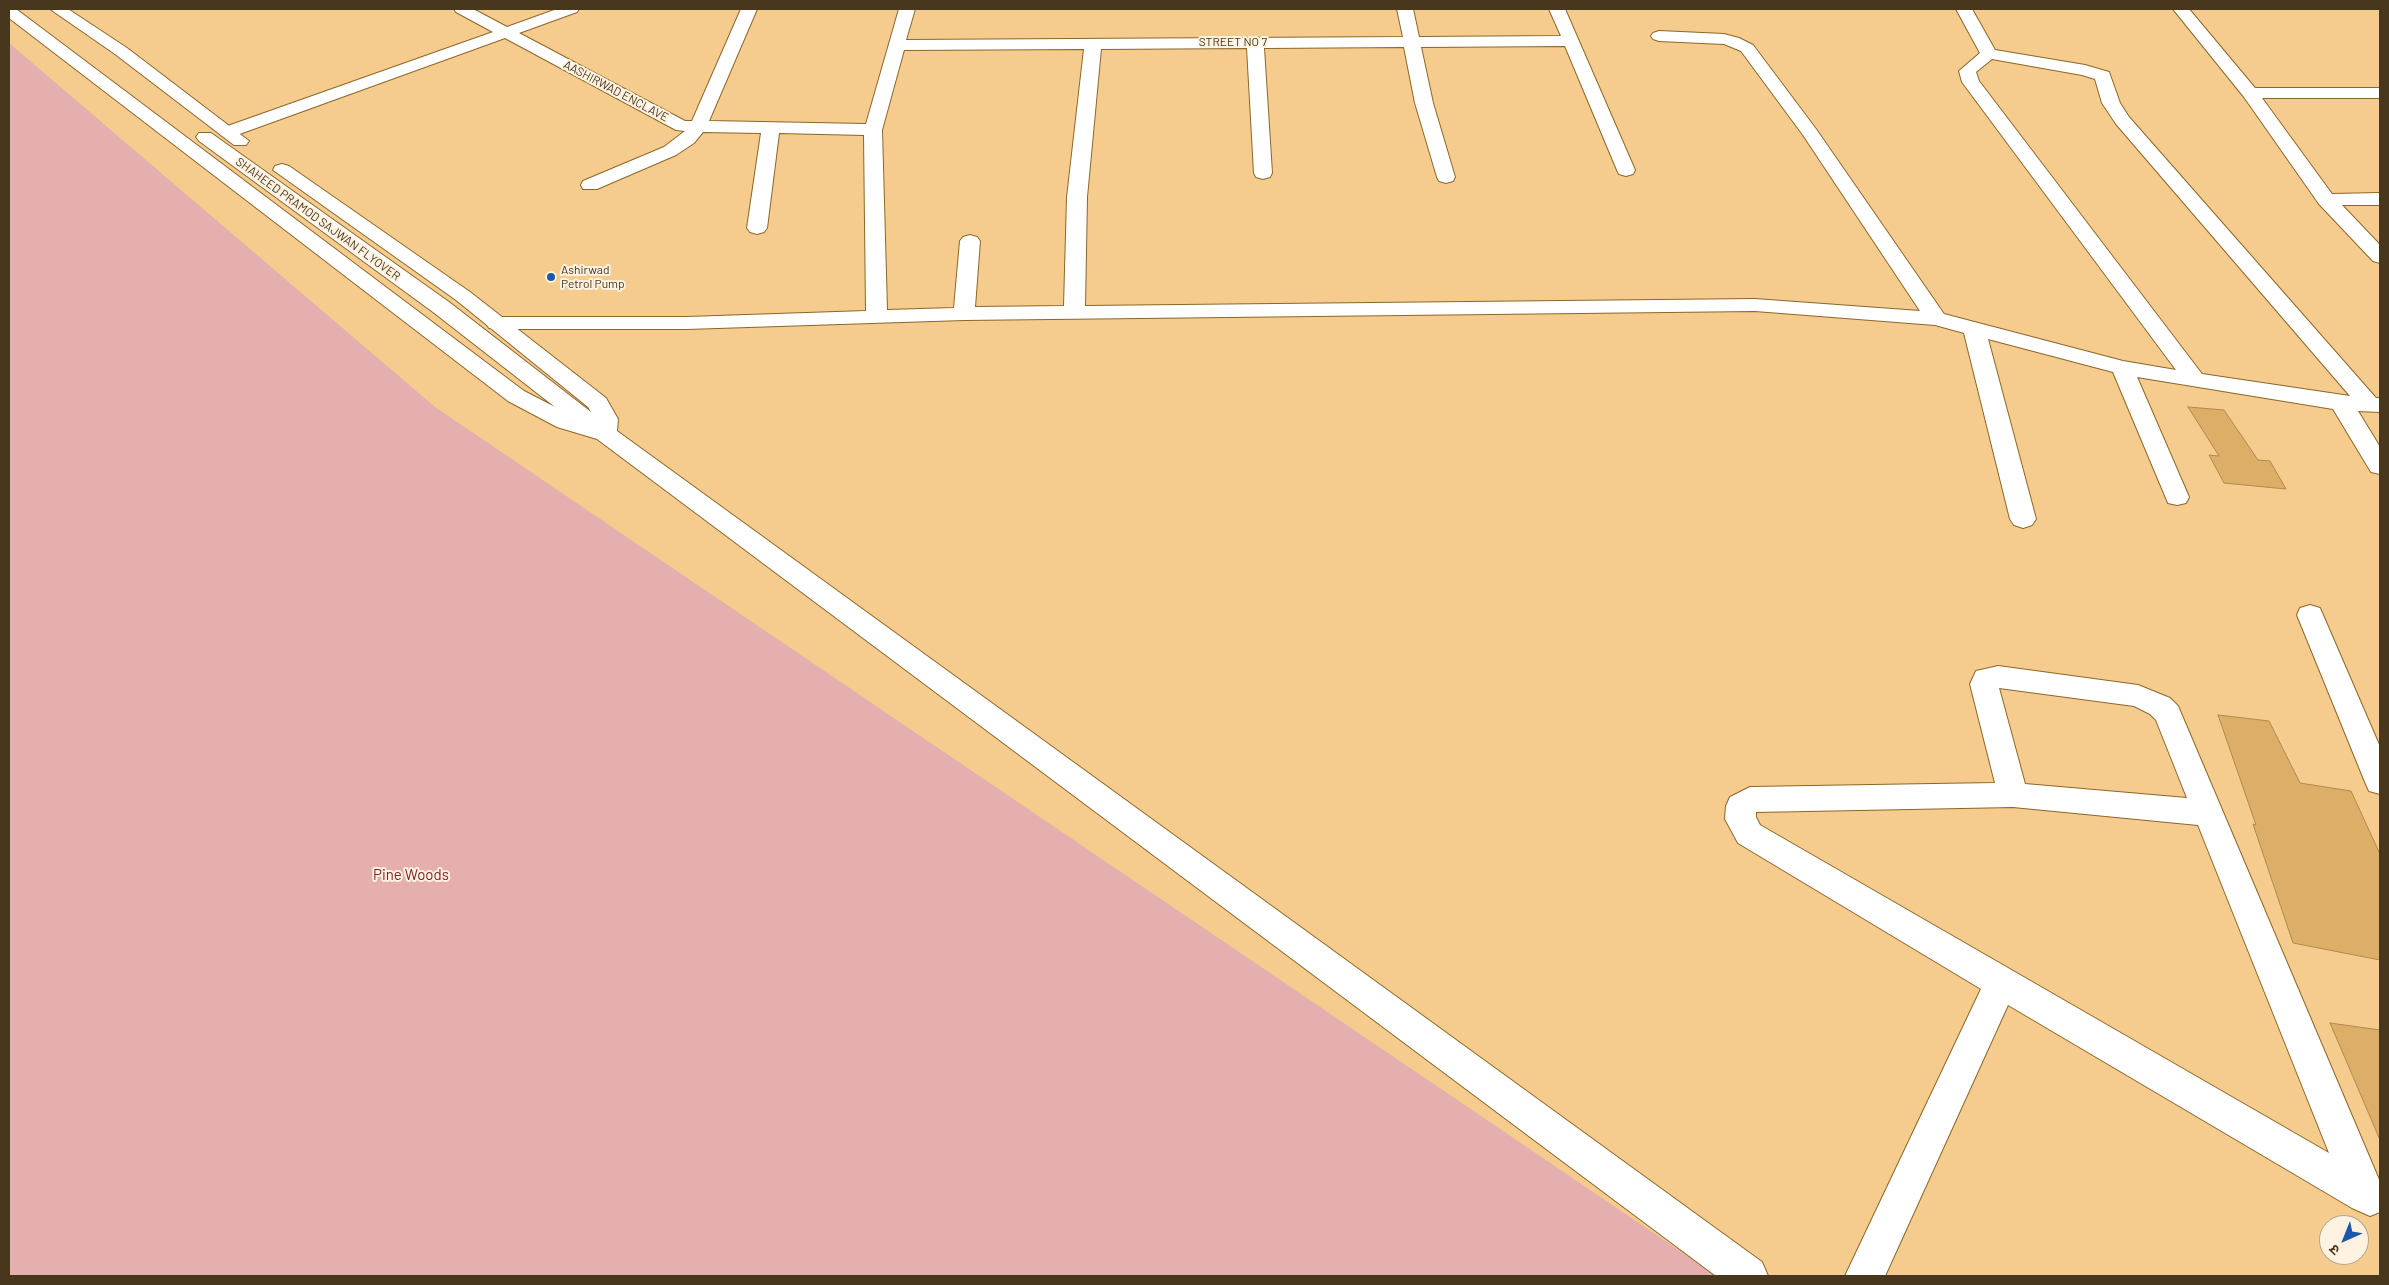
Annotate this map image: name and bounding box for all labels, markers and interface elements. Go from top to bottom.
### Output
street label: STREET NO 7 [1199,35,1267,49]
street label: AASHIRWAD ENCLAVE [561,57,671,125]
street label: SHAHEED PRAMOD SAJWAN FLYOVER [233,154,403,284]
place label: Ashirwad Petrol Pump [561,263,625,291]
marker: Ashirwad Petrol Pump [545,271,557,283]
park label: Pine Woods [373,866,449,884]
north arrow [2319,1215,2369,1265]
text: उ [2325,1241,2343,1259]

